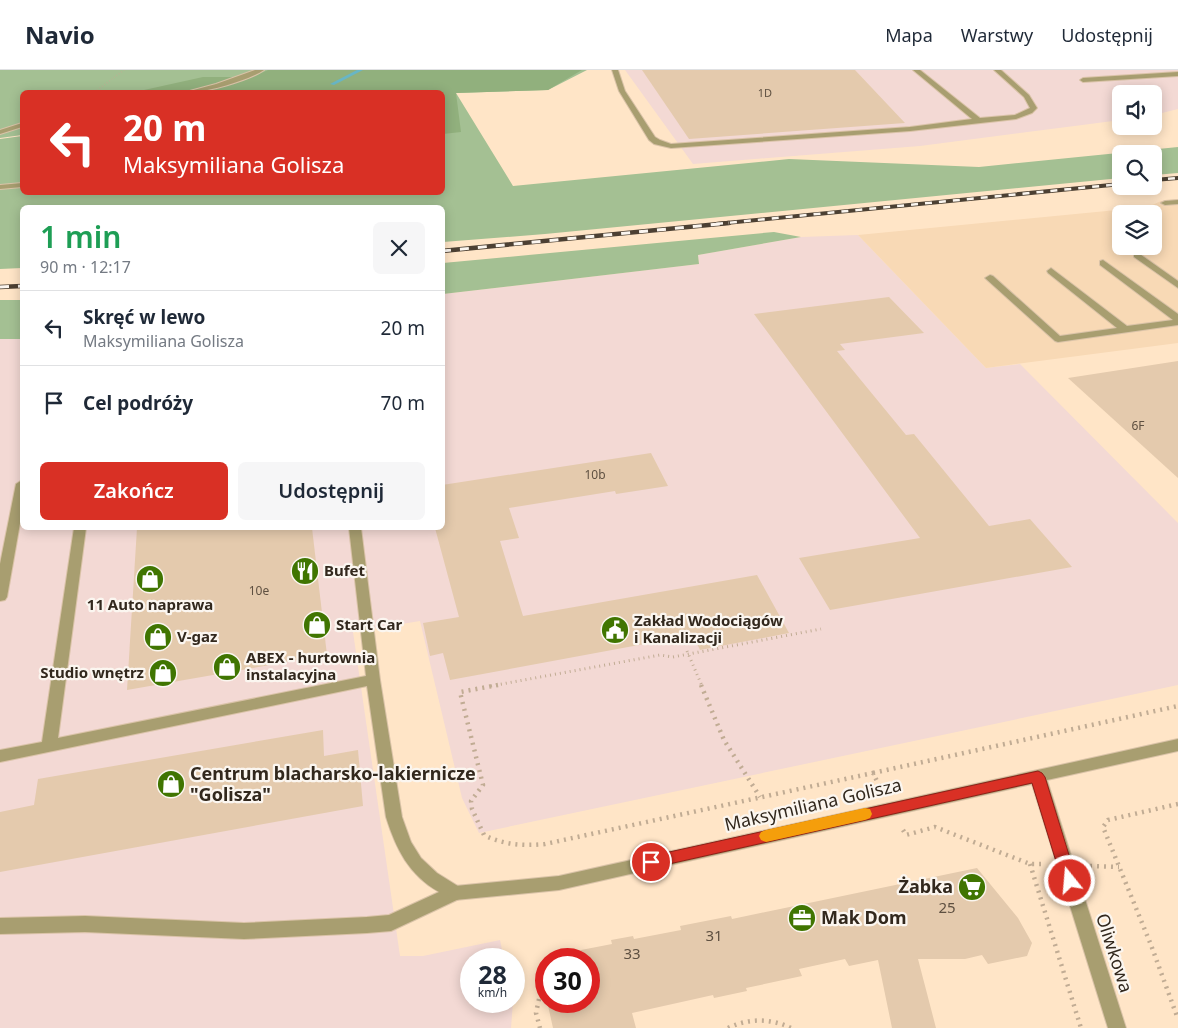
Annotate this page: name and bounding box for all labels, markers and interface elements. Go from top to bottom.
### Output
text: Navio [25,18,95,51]
text: Mapa [885,23,933,47]
text: Warstwy [961,23,1033,47]
text: Udostępnij [1061,23,1153,47]
house number: 1D [758,85,772,100]
map controls [1112,85,1162,255]
button: sound [1112,85,1162,135]
text: 20 m [123,104,206,151]
icon: left [40,110,105,175]
button: search [1112,145,1162,195]
text: Maksymiliana Golisza [123,149,344,179]
button: layers [1112,205,1162,255]
text: 1 min [40,216,121,257]
button: close [373,222,425,274]
text: 90 m · 12:17 [40,256,131,278]
text: Skręć w lewo [83,304,205,330]
icon: left [40,314,68,342]
text: 20 m [381,315,425,341]
text: Maksymiliana Golisza [83,330,244,352]
icon: arrive [40,389,68,417]
text: Cel podróży [83,390,193,416]
text: 70 m [381,390,425,416]
house number: 6F [1131,417,1145,434]
button: Zakończ [40,462,228,520]
button: Udostępnij [238,462,425,520]
house number: 10b [584,466,606,483]
restaurant icon: Bufet [290,556,320,586]
place label: Bufet [324,560,365,580]
shop icon: 11 Auto naprawa [135,564,165,594]
house number: 10e [249,582,269,599]
place label: 11 Auto naprawa [87,594,213,614]
shop icon: Start Car [302,610,332,640]
place label: Zakład Wodociągów i Kanalizacji [634,610,783,647]
place label: Start Car [336,614,402,634]
public building icon: Zakład Wodociągów i Kanalizacji [600,615,630,645]
shop icon: V-gaz [143,622,173,652]
place label: V-gaz [177,626,217,646]
place label: ABEX - hurtownia instalacyjna [246,647,375,684]
shop icon: ABEX - hurtownia instalacyjna [212,652,242,682]
shop icon: Studio wnętrz [148,658,178,688]
place label: Studio wnętrz [40,662,144,682]
place label: Centrum blacharsko-lakiernicze "Golisza" [190,761,476,806]
shop icon: Centrum blacharsko-lakiernicze "Golisza" [156,769,186,799]
street label: Maksymiliana Golisza [722,772,904,836]
pin [630,841,672,883]
icon: arrive [637,848,665,876]
position arrow [1043,854,1095,906]
supermarket icon: Żabka [957,872,987,902]
place label: Żabka [898,874,953,898]
house number: 25 [938,897,956,917]
office icon: Mak Dom [787,903,817,933]
place label: Mak Dom [821,905,907,929]
street label: Oliwkowa [1091,910,1139,995]
house number: 31 [705,925,723,945]
house number: 33 [623,943,641,963]
speed limit sign: 30 [535,948,600,1013]
text: 28 [478,957,507,991]
text: km/h [478,984,507,1001]

